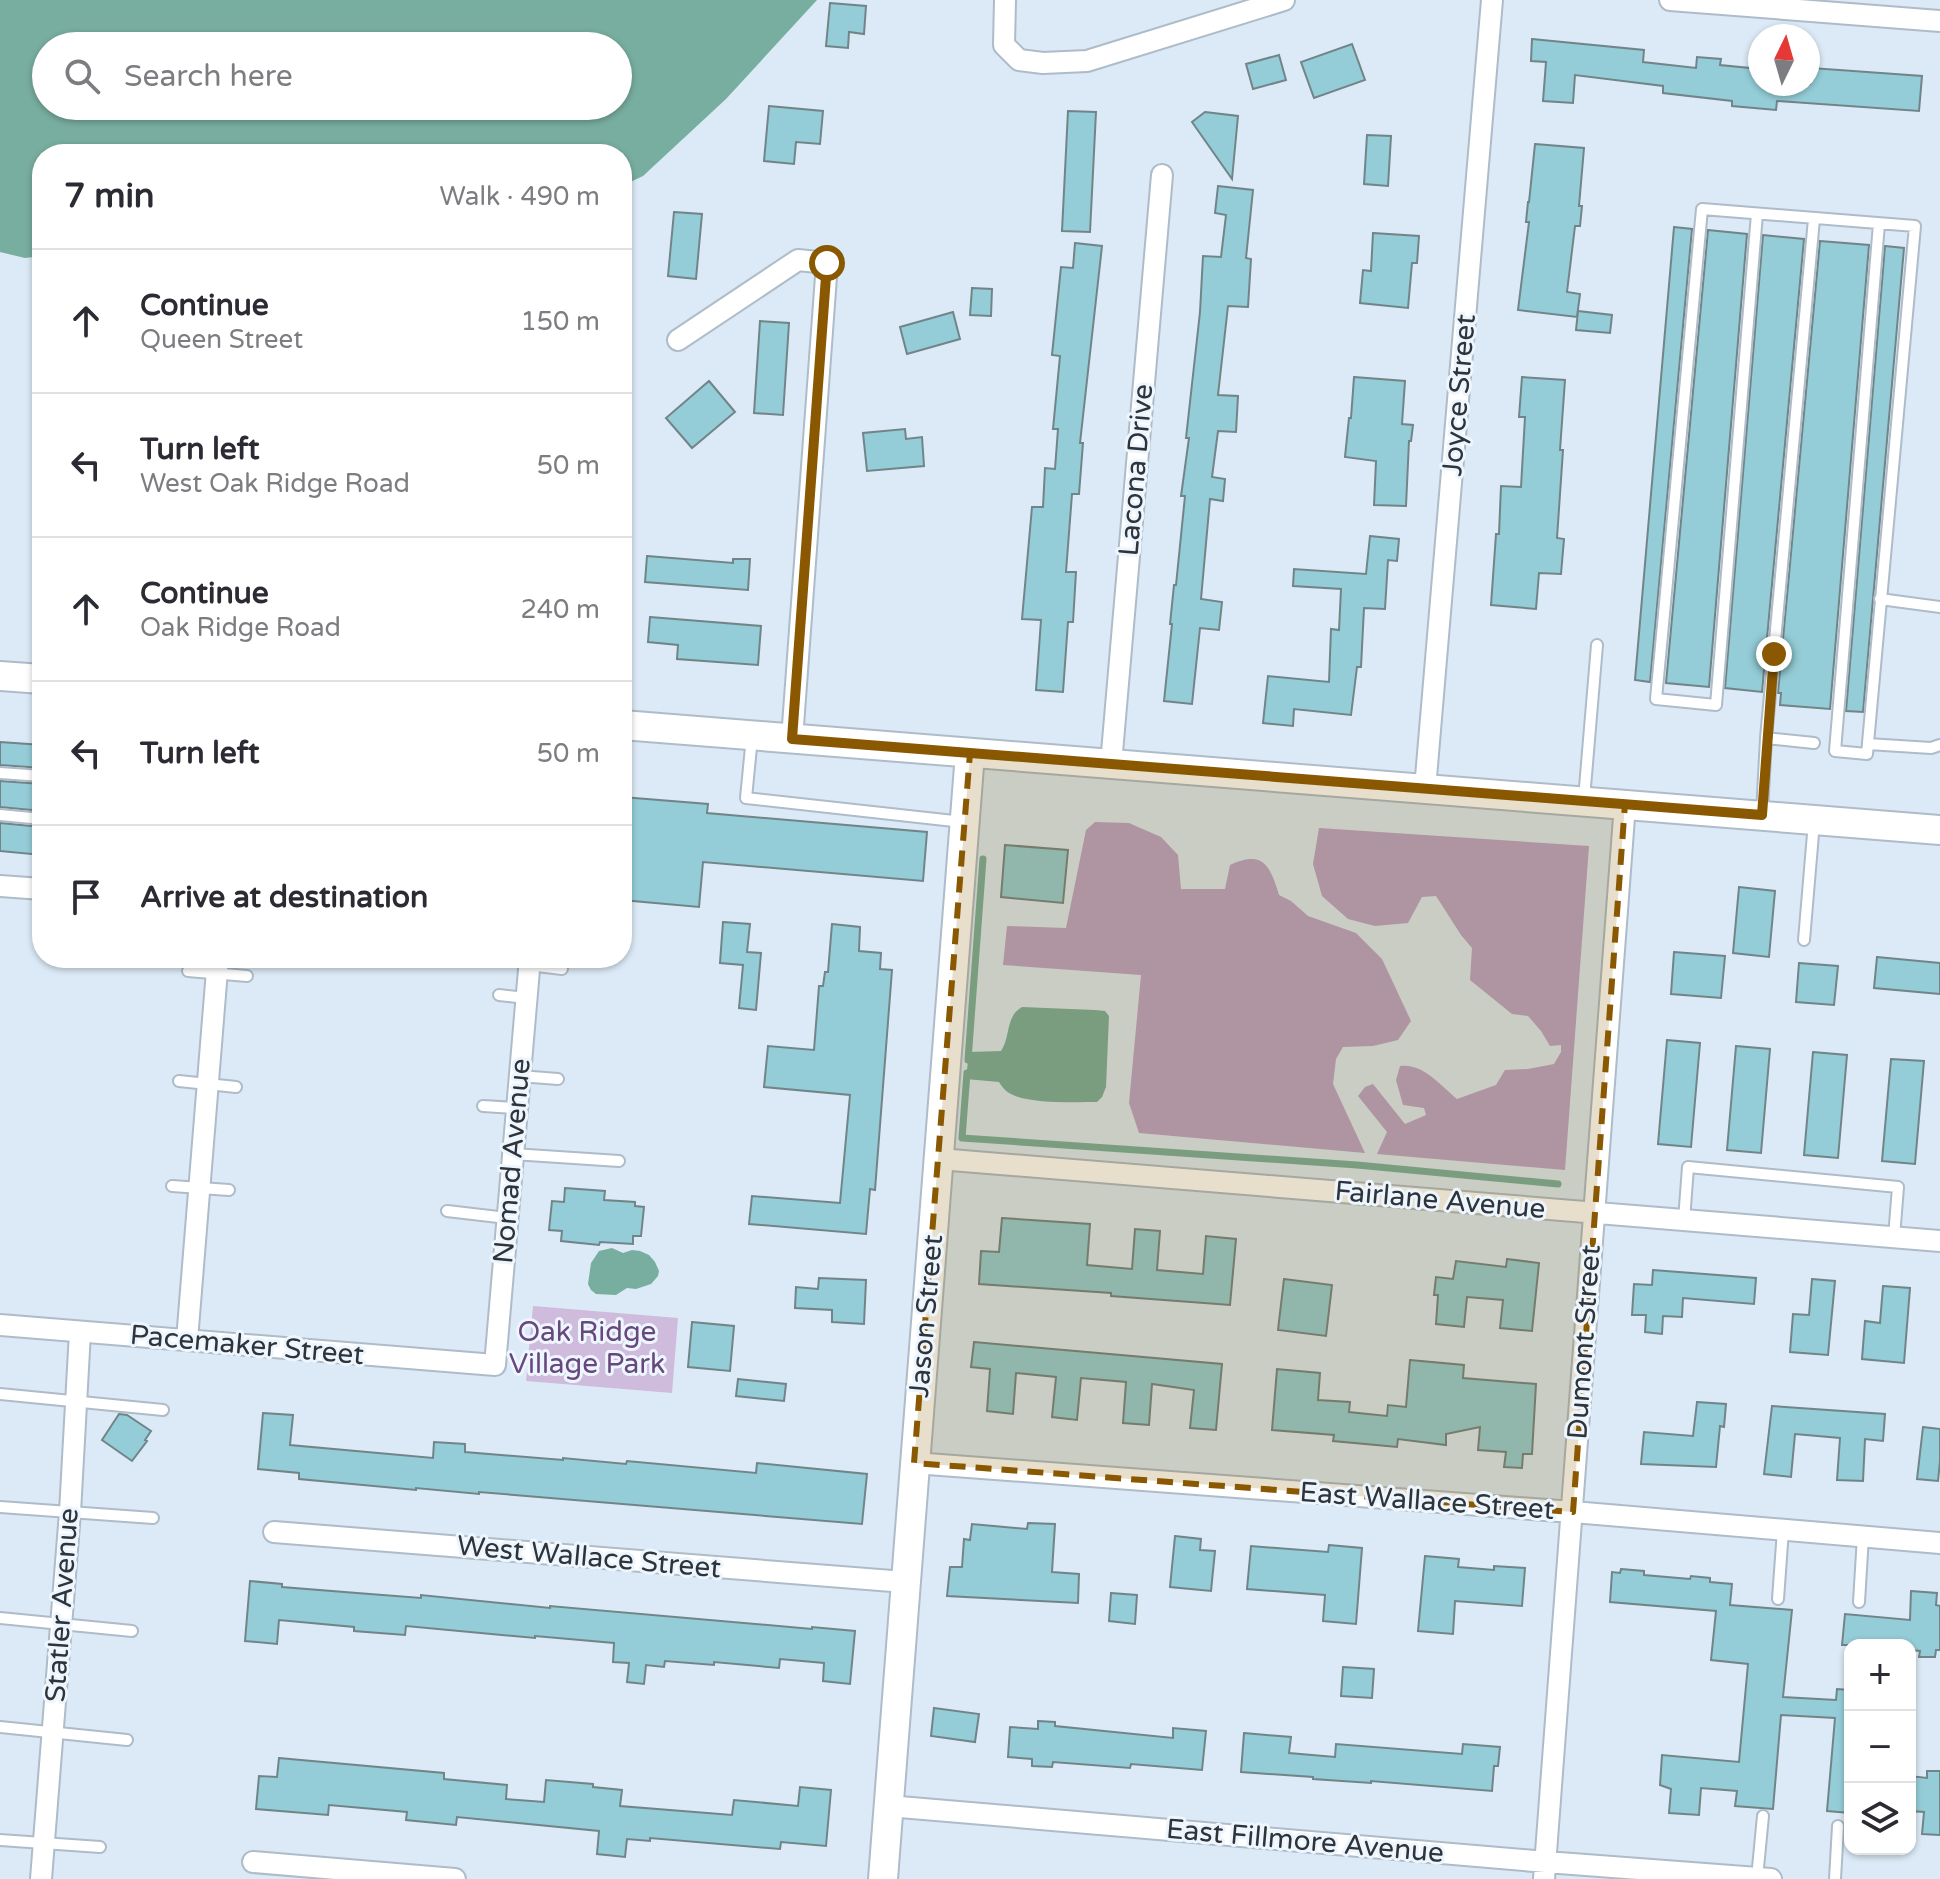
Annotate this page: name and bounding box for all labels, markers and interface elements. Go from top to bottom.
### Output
north arrow [1748,24,1820,96]
search box [32,32,632,120]
icon: search [60,54,104,98]
text: Search here [124,58,293,95]
text: 7 min [64,176,155,217]
text: Walk · 490 m [440,181,600,212]
route start [809,245,845,281]
text: Continue [140,287,269,324]
icon: ahead [64,299,108,343]
text: 150 m [520,306,600,337]
street label: Joyce Street [1435,312,1483,478]
text: Queen Street [140,324,303,355]
street label: Lacona Drive [1112,382,1160,558]
text: Turn left [140,431,259,468]
icon: left [64,443,108,487]
text: 50 m [537,450,600,481]
text: West Oak Ridge Road [140,468,410,499]
text: Continue [140,575,269,612]
icon: ahead [64,587,108,631]
text: 240 m [520,594,600,625]
text: Oak Ridge Road [140,612,341,643]
route end [1756,636,1792,672]
icon: left [64,731,108,775]
text: Turn left [140,735,259,772]
text: 50 m [537,738,600,769]
icon: arrive [64,875,108,919]
text: Arrive at destination [140,879,428,916]
street label: Nomad Avenue [486,1057,538,1265]
street label: Fairlane Avenue [1333,1174,1547,1226]
street label: Jason Street [902,1233,950,1399]
street label: Dumont Street [1560,1243,1608,1441]
park label: Oak Ridge Village Park [509,1315,665,1381]
street label: Pacemaker Street [129,1318,366,1372]
street label: East Wallace Street [1298,1475,1556,1527]
street label: Statler Avenue [38,1507,86,1703]
street label: West Wallace Street [456,1529,723,1585]
map controls [1844,1639,1916,1855]
button: + [1844,1639,1916,1711]
button: − [1844,1711,1916,1783]
button: layers [1844,1783,1916,1855]
street label: East Fillmore Avenue [1165,1812,1445,1870]

